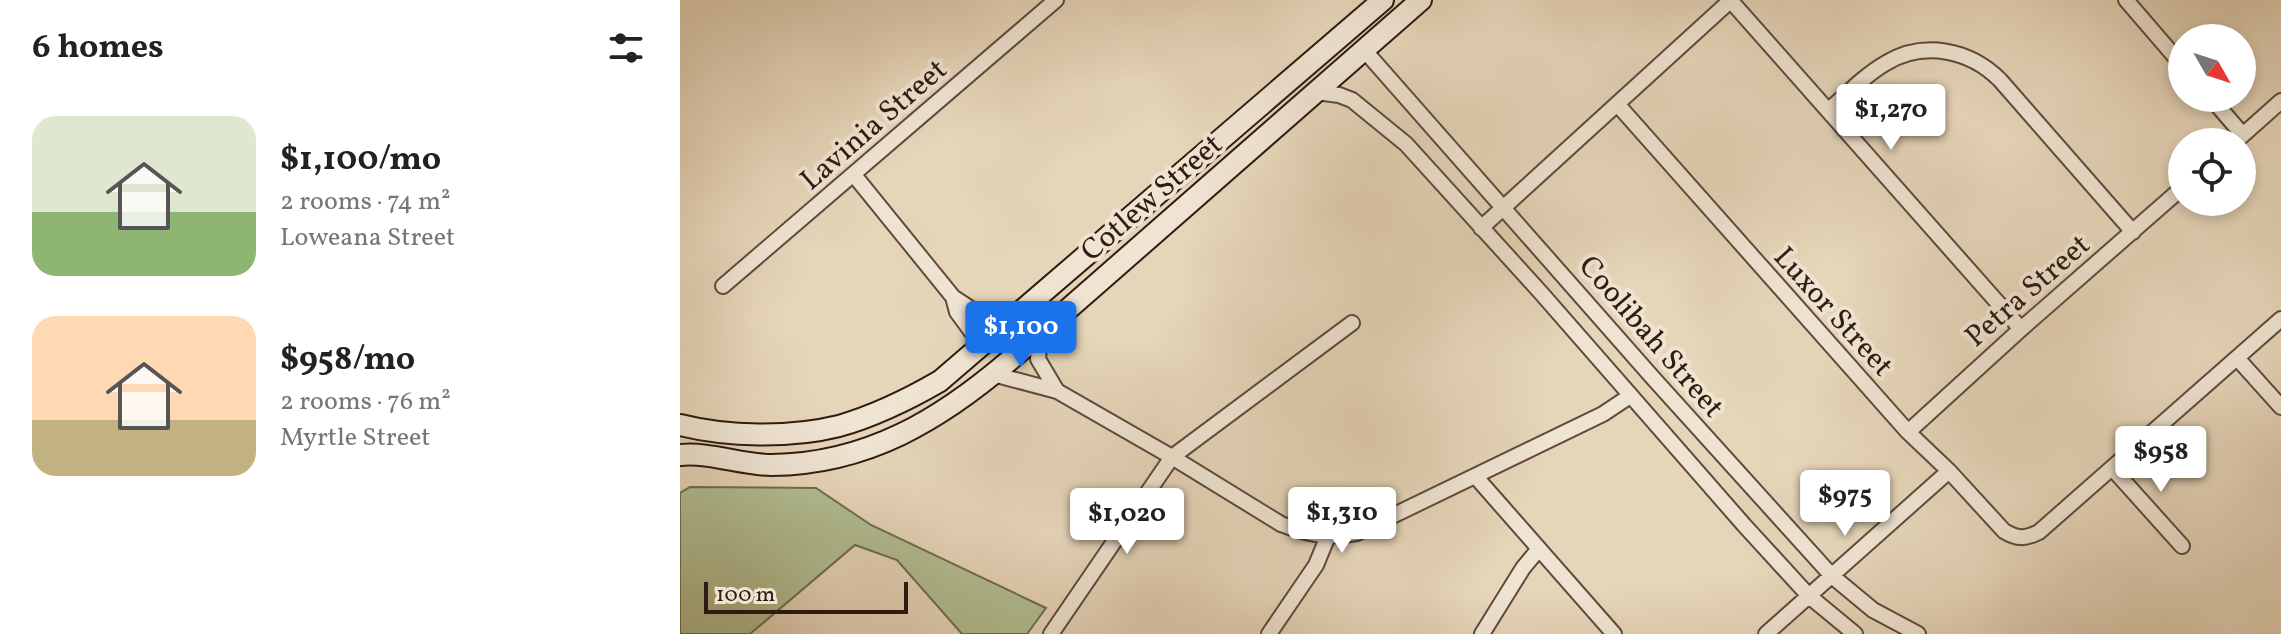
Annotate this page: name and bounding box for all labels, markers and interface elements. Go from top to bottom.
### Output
north arrow [2168,24,2256,112]
map controls [2168,24,2256,216]
text: 6 homes [32,25,164,72]
icon: filters [604,26,648,70]
street label: Lavinia Street [792,50,957,201]
pin: $1,270 [1826,84,1956,152]
text: $1,270 [1854,92,1928,128]
street label: Cotlew Street [1072,125,1232,272]
button: locate [2168,128,2256,216]
text: $1,100/mo [280,137,441,184]
icon: home [96,148,192,244]
text: 2 rooms · 74 m² [280,184,451,220]
text: Loweana Street [280,220,455,256]
street label: Petra Street [1957,225,2100,358]
street label: Luxor Street [1763,238,1902,387]
street label: Coolibah Street [1568,247,1733,428]
pin: $1,100 [956,301,1086,369]
text: $1,100 [983,309,1059,345]
text: $958/mo [280,337,415,384]
icon: home [96,348,192,444]
text: 2 rooms · 76 m² [280,384,451,420]
text: Myrtle Street [280,420,430,456]
pin: $958 [2114,426,2208,494]
text: $958 [2133,434,2189,470]
pin: $975 [1798,470,1892,538]
text: $975 [1818,478,1872,514]
pin: $1,310 [1277,487,1407,555]
pin: $1,020 [1062,488,1192,556]
text: $1,310 [1306,495,1378,531]
text: $1,020 [1088,496,1166,532]
scale bar [704,578,908,614]
text: 100 m [716,580,775,611]

